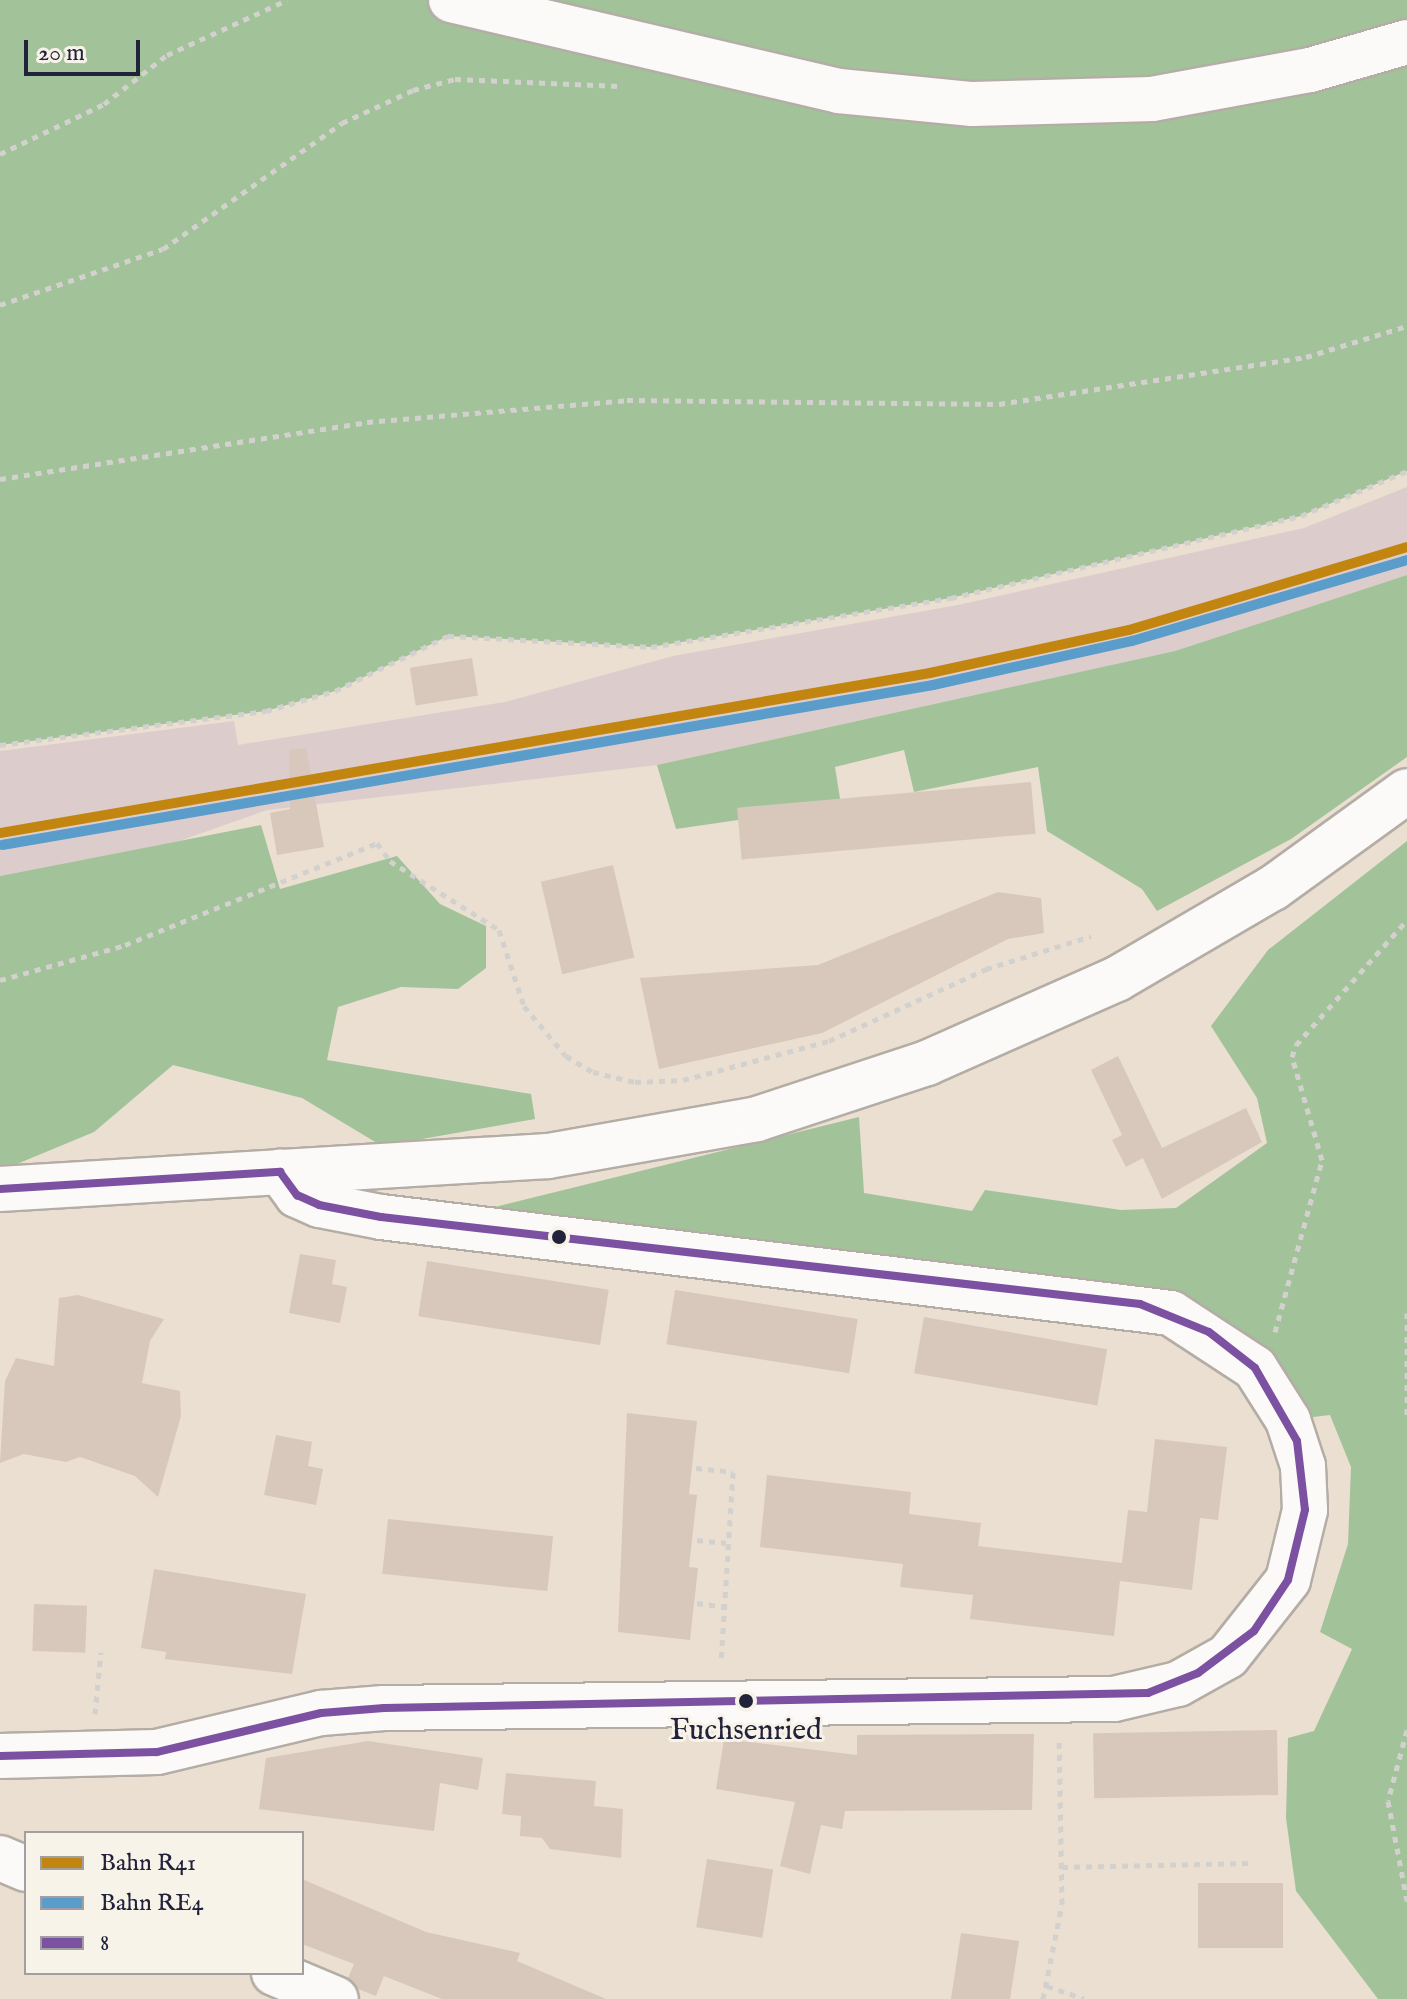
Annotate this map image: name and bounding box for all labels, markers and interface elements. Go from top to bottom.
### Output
scale bar [28,24,144,74]
text: 20 m [38,38,85,69]
unlabelled marker [551,1229,567,1245]
marker: Fuchsenried [738,1693,754,1709]
place label: Fuchsenried [670,1713,822,1749]
legend [24,1831,304,1975]
text: Bahn R41 [100,1848,196,1879]
text: Bahn RE4 [100,1888,204,1919]
text: 8 [100,1928,109,1959]

